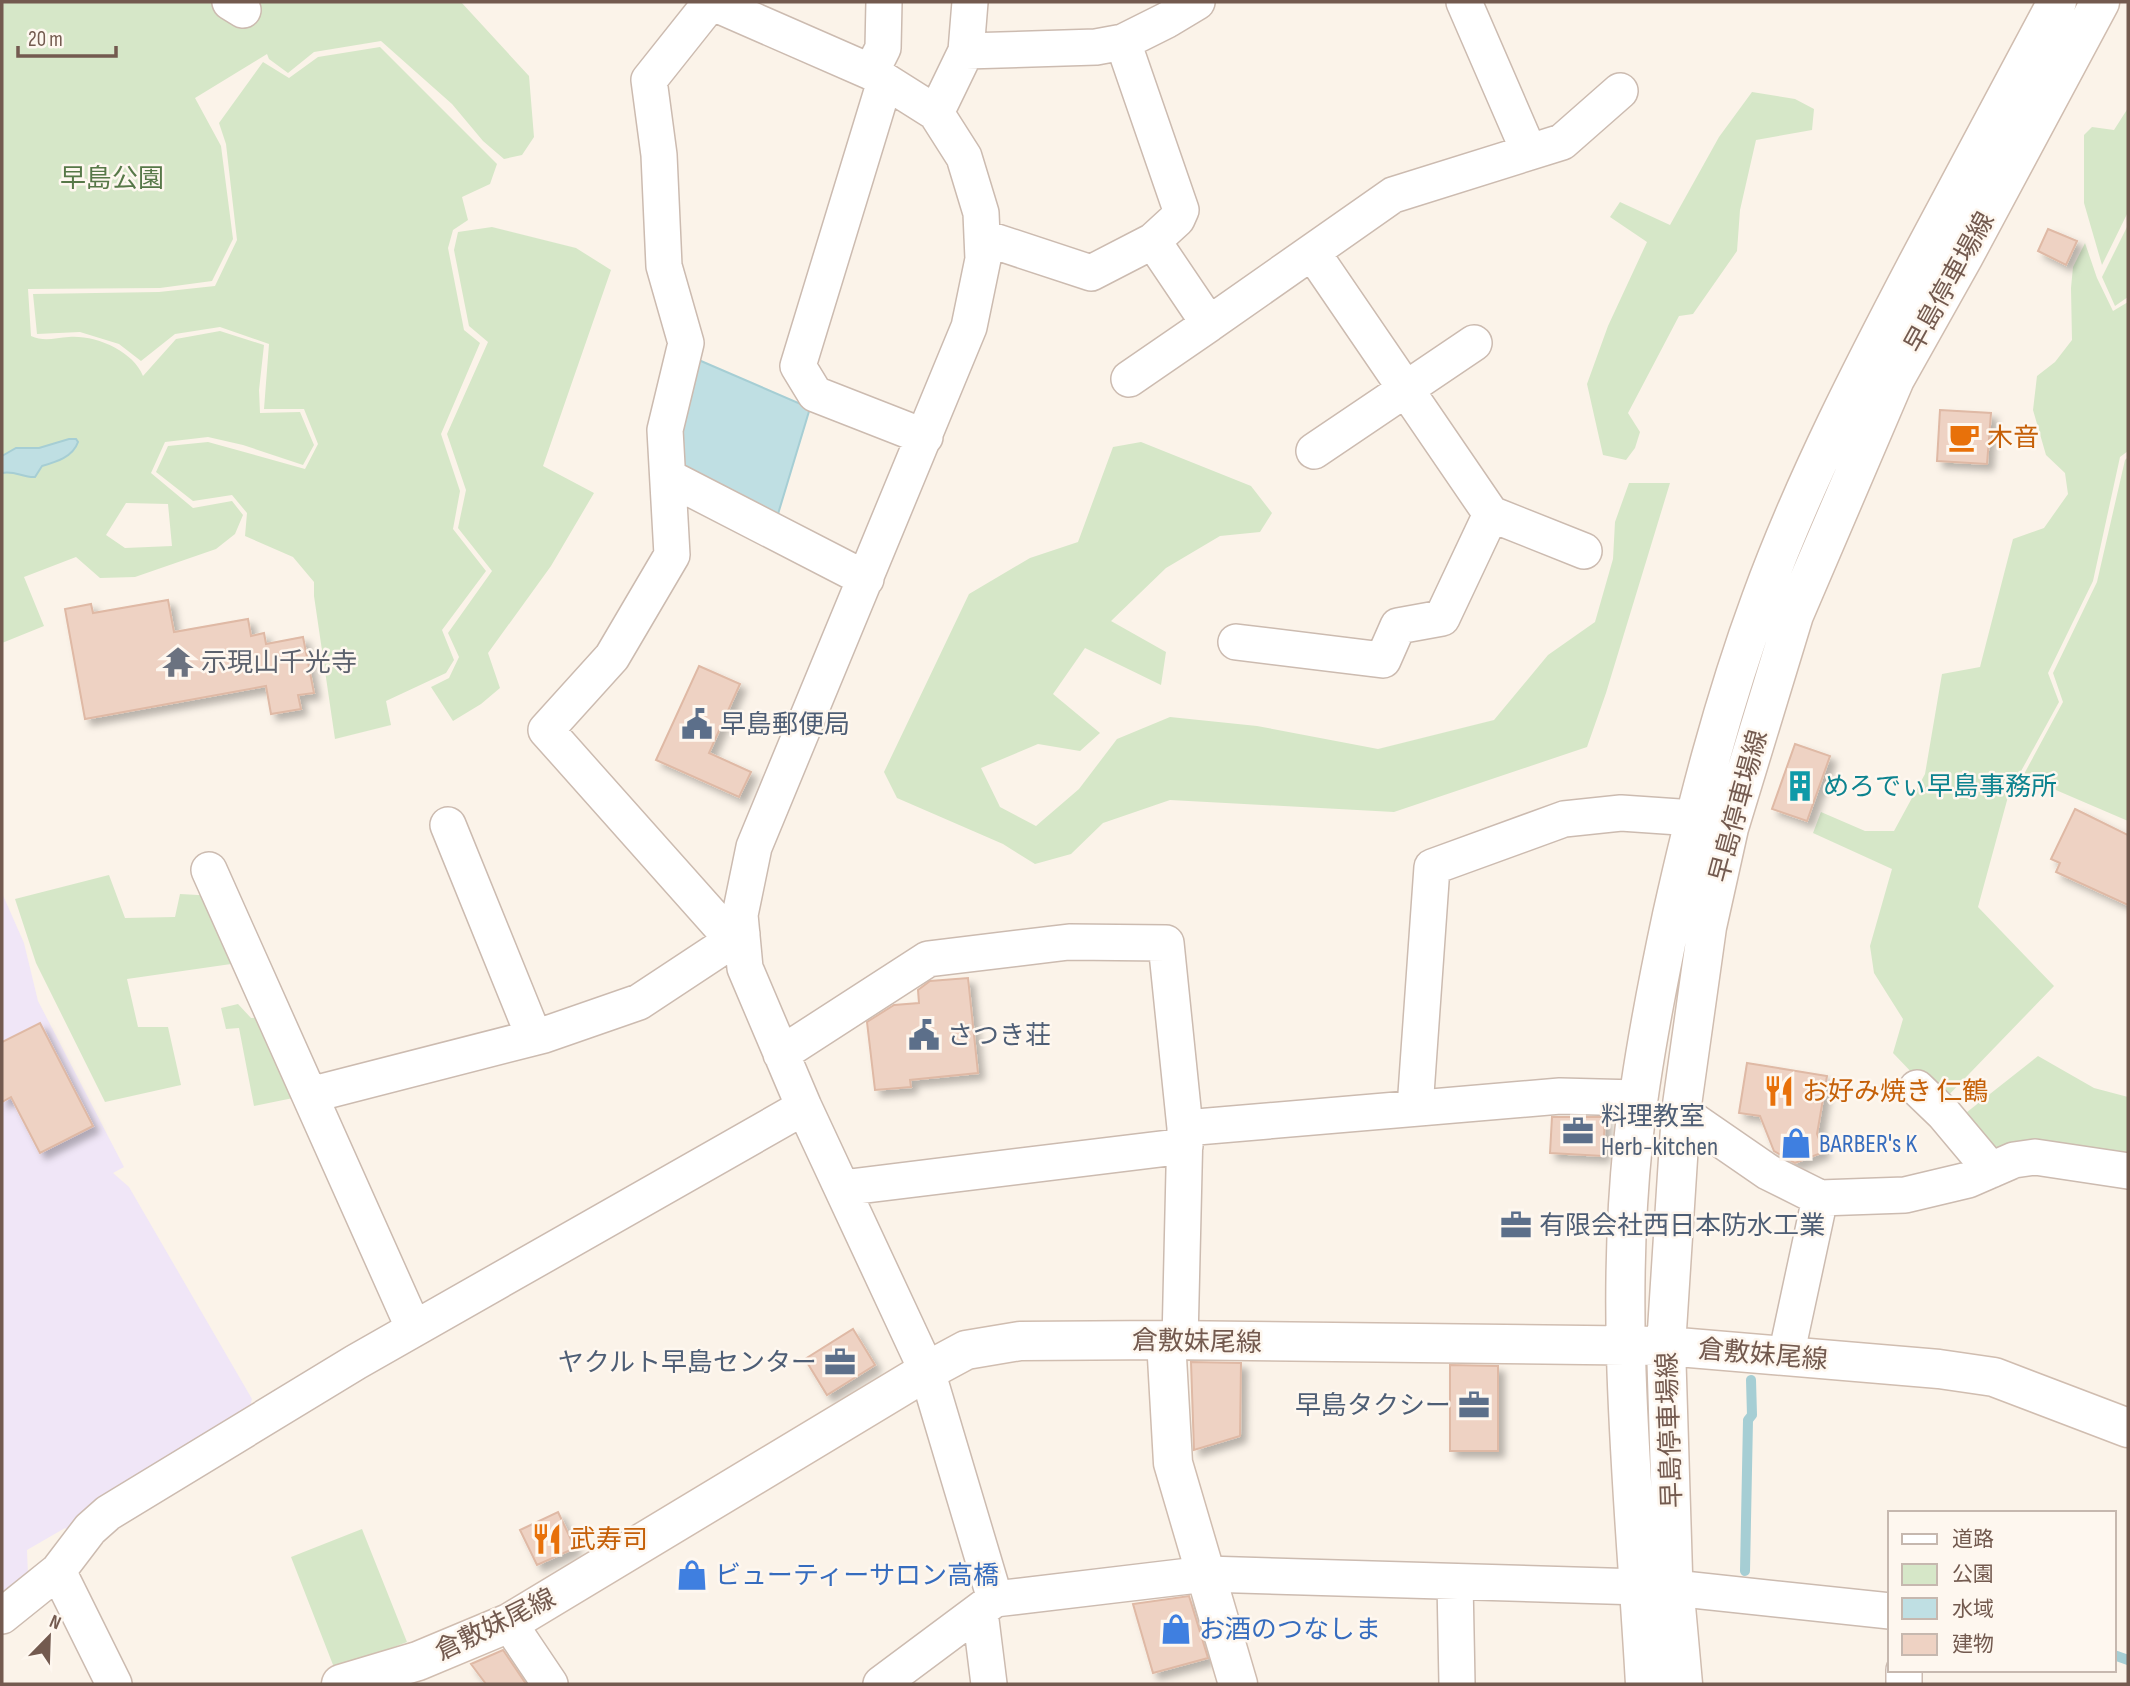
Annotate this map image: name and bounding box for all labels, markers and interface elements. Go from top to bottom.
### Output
scale bar [18,14,116,58]
text: 20 m [28,27,63,52]
park label: 早島公園 [60,164,164,195]
street label: 早島停車場線 [1899,207,2002,358]
cafe icon: 木音 [1947,420,1981,454]
place label: 木音 [1987,423,2039,454]
temple icon: 示現山千光寺 [161,645,195,679]
place label: 示現山千光寺 [201,648,357,679]
public building icon: 早島郵便局 [680,707,714,741]
place label: 早島郵便局 [720,710,850,741]
street label: 早島停車場線 [1704,727,1775,886]
building icon: めろでぃ早島事務所 [1783,769,1817,803]
place label: めろでぃ早島事務所 [1823,772,2057,803]
public building icon: さつき荘 [907,1018,941,1052]
place label: さつき荘 [947,1021,1051,1052]
restaurant icon: お好み焼き 仁鶴 [1762,1074,1796,1108]
place label: お好み焼き 仁鶴 [1802,1077,1988,1108]
place label: 料理教室 Herb-kitchen [1601,1102,1718,1163]
office icon: 料理教室 Herb-kitchen [1561,1114,1595,1148]
shop icon: BARBER's K [1779,1126,1813,1160]
place label: BARBER's K [1819,1129,1918,1160]
office icon: 有限会社西日本防水工業 [1499,1208,1533,1242]
place label: 有限会社西日本防水工業 [1539,1211,1825,1242]
street label: 倉敷妹尾線 [1132,1326,1262,1359]
street label: 倉敷妹尾線 [1697,1334,1829,1377]
office icon: ヤクルト早島センター [823,1345,857,1379]
place label: ヤクルト早島センター [558,1348,817,1379]
street label: 早島停車場線 [1652,1351,1689,1508]
office icon: 早島タクシー [1457,1388,1491,1422]
place label: 早島タクシー [1295,1391,1451,1422]
legend [1888,1511,2116,1672]
restaurant icon: 武寿司 [530,1522,564,1556]
place label: 武寿司 [570,1525,648,1556]
text: 道路 [1952,1527,1994,1552]
shop icon: ビューティーサロン高橋 [675,1558,709,1592]
place label: ビューティーサロン高橋 [715,1561,999,1592]
text: 公園 [1952,1562,1994,1587]
street label: 倉敷妹尾線 [430,1583,561,1668]
text: 水域 [1952,1597,1994,1622]
north arrow [14,1602,84,1672]
text: N [46,1610,64,1635]
shop icon: お酒のつなしま [1159,1612,1193,1646]
place label: お酒のつなしま [1199,1615,1381,1646]
text: 建物 [1952,1632,1994,1657]

